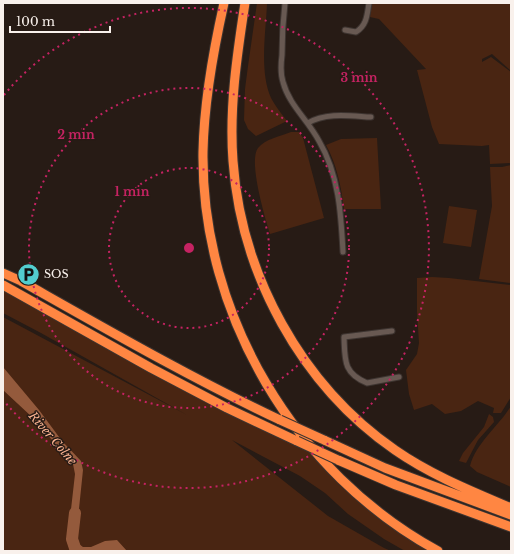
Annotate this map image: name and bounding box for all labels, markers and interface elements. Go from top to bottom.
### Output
scale bar [10,8,110,34]
text: 100 m [16,14,55,29]
text: 3 min [340,70,378,85]
text: 2 min [57,127,95,142]
text: 1 min [115,184,150,199]
centre of rings [182,241,196,255]
parking icon: SOS [15,261,41,287]
place label: SOS [44,267,69,281]
water label: River Colne [25,408,81,468]

